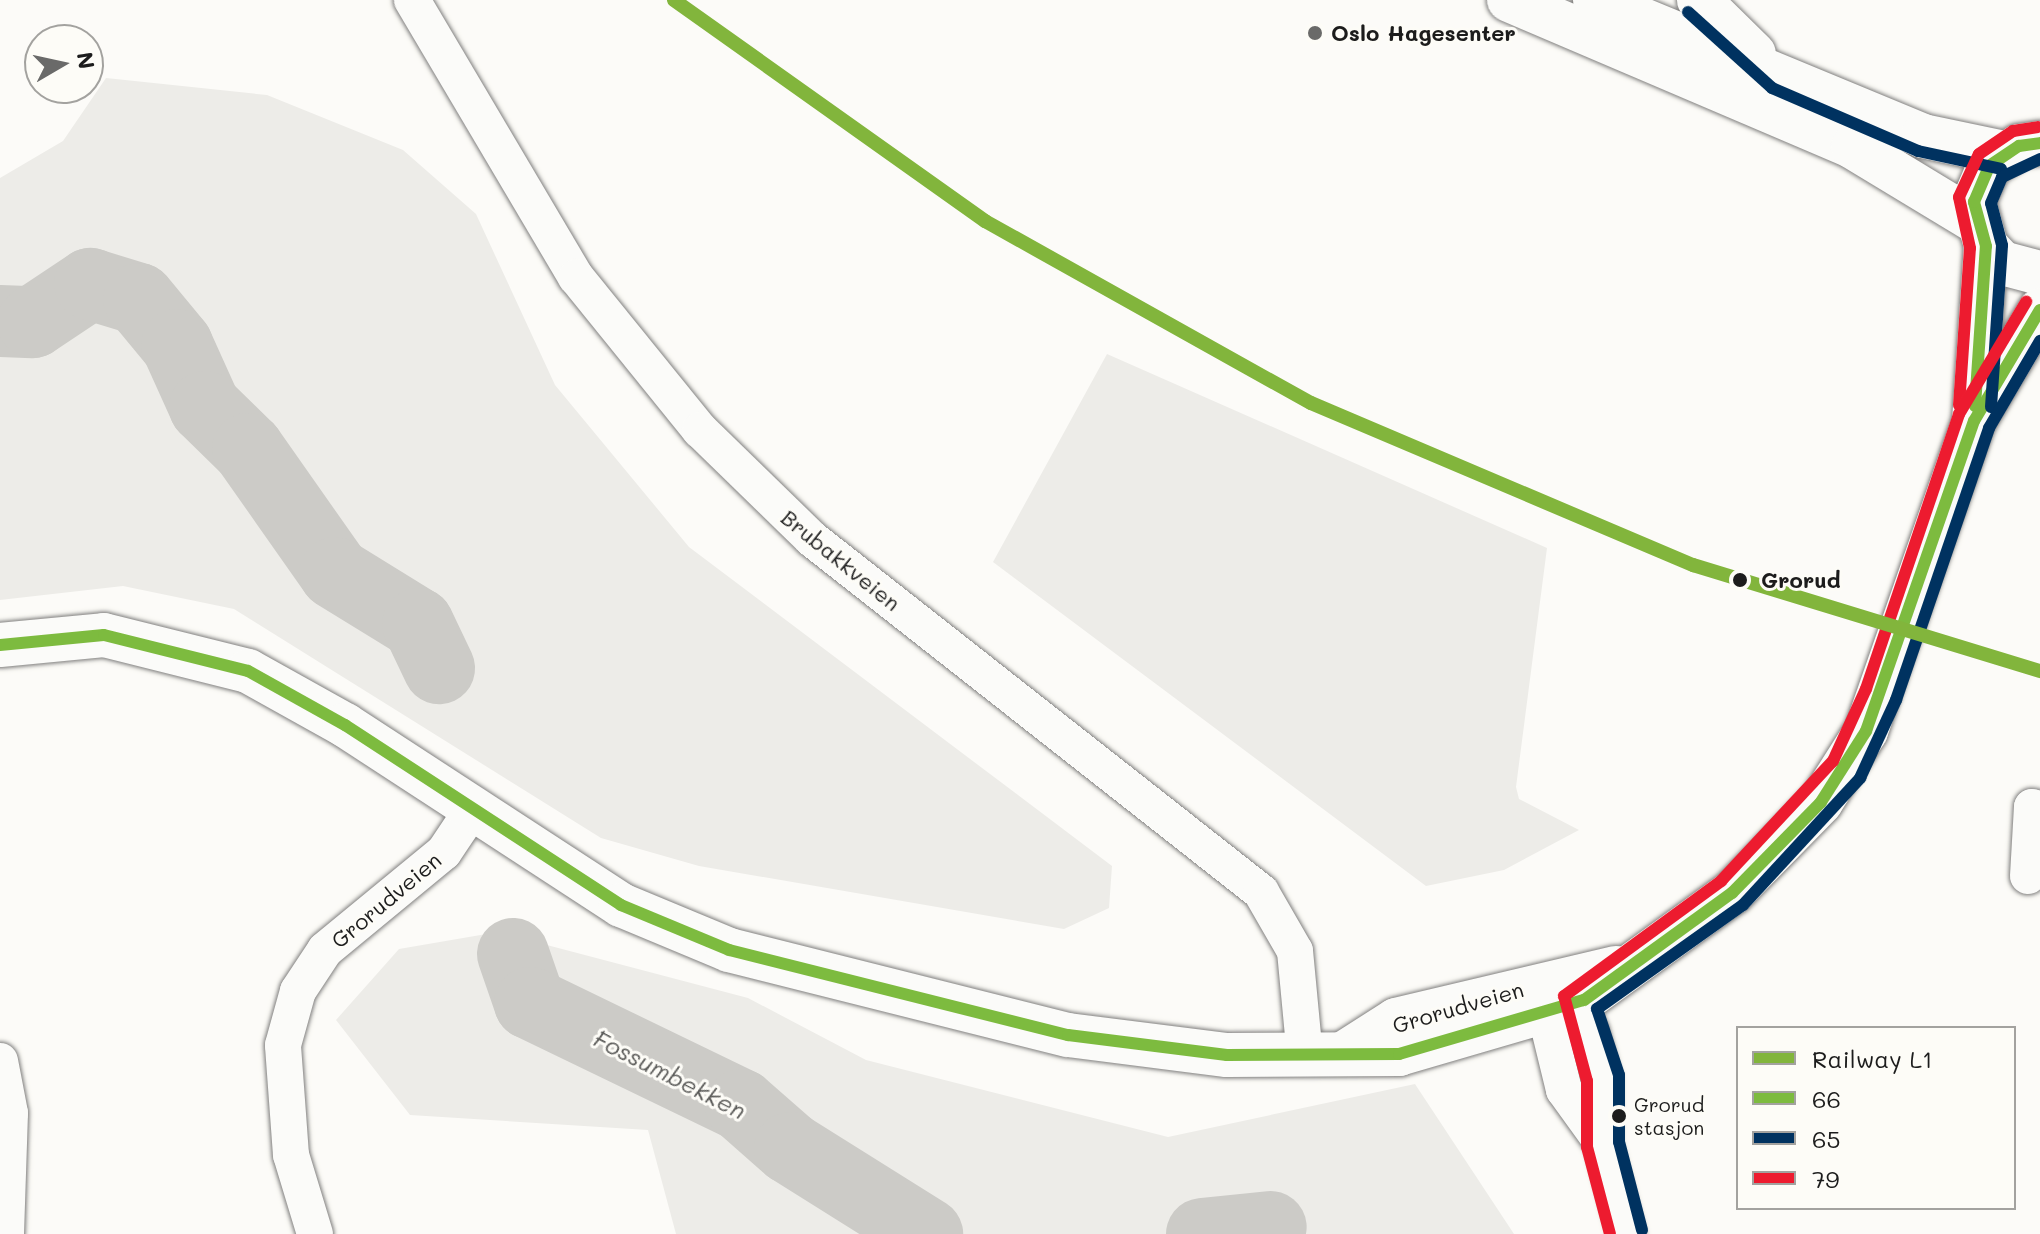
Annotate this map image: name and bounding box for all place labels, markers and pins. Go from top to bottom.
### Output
place label: Oslo Hagesenter [1331,20,1516,46]
marker: Oslo Hagesenter [1306,24,1324,42]
marker: Grorud [1726,566,1754,594]
place label: Grorud [1761,567,1841,593]
place label: Grorud stasjon [1634,1092,1704,1139]
marker: Grorud stasjon [1611,1108,1627,1124]

